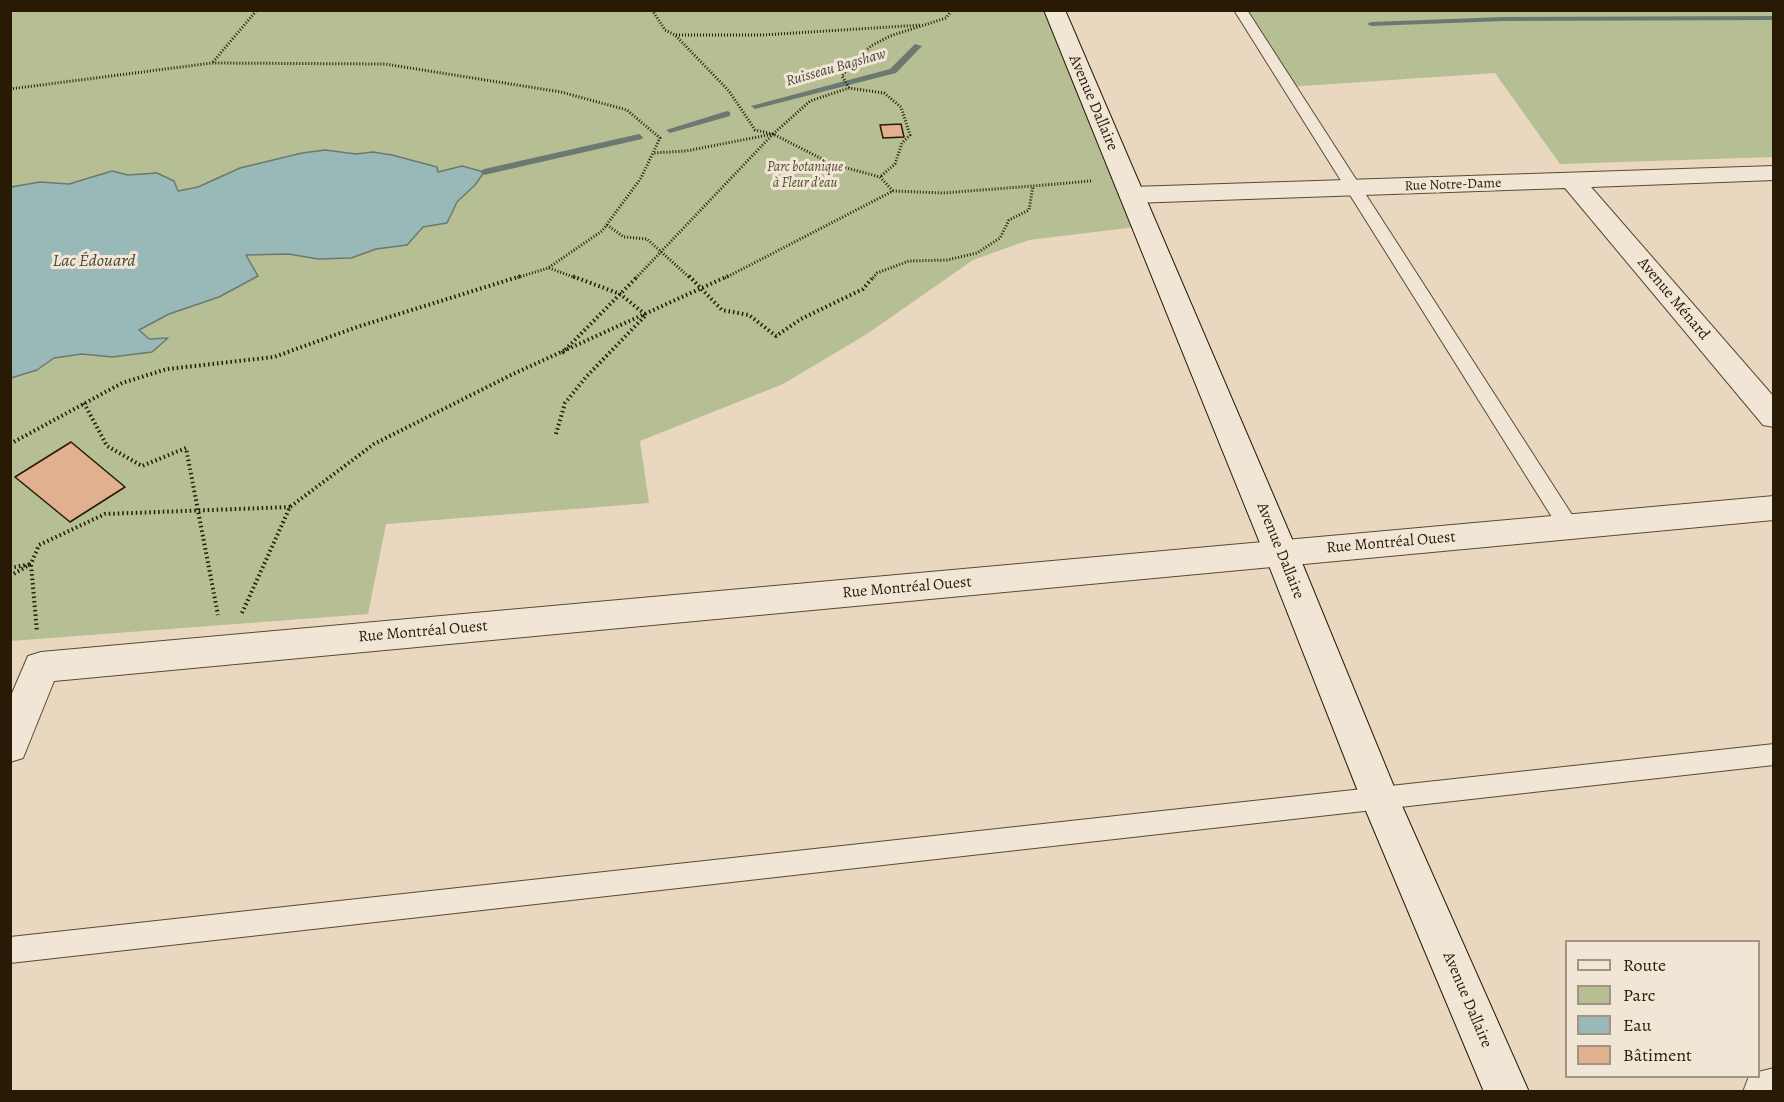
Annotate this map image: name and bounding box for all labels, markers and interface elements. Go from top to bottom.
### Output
water label: Ruisseau Bagshaw [784,45,888,91]
street label: Avenue Dallaire [1064,52,1122,154]
park label: Parc botanique à Fleur d'eau [767,160,843,192]
street label: Rue Notre-Dame [1404,175,1502,195]
water label: Lac Édouard [52,251,136,273]
street label: Avenue Ménard [1633,254,1713,344]
street label: Avenue Dallaire [1252,500,1308,602]
street label: Rue Montréal Ouest [1326,528,1456,558]
street label: Rue Montréal Ouest [842,573,972,603]
street label: Rue Montréal Ouest [358,617,488,647]
legend [1565,940,1760,1078]
street label: Avenue Dallaire [1438,949,1496,1051]
text: Route [1623,953,1666,977]
text: Parc [1623,983,1655,1007]
text: Eau [1623,1013,1651,1037]
text: Bâtiment [1623,1043,1692,1067]

